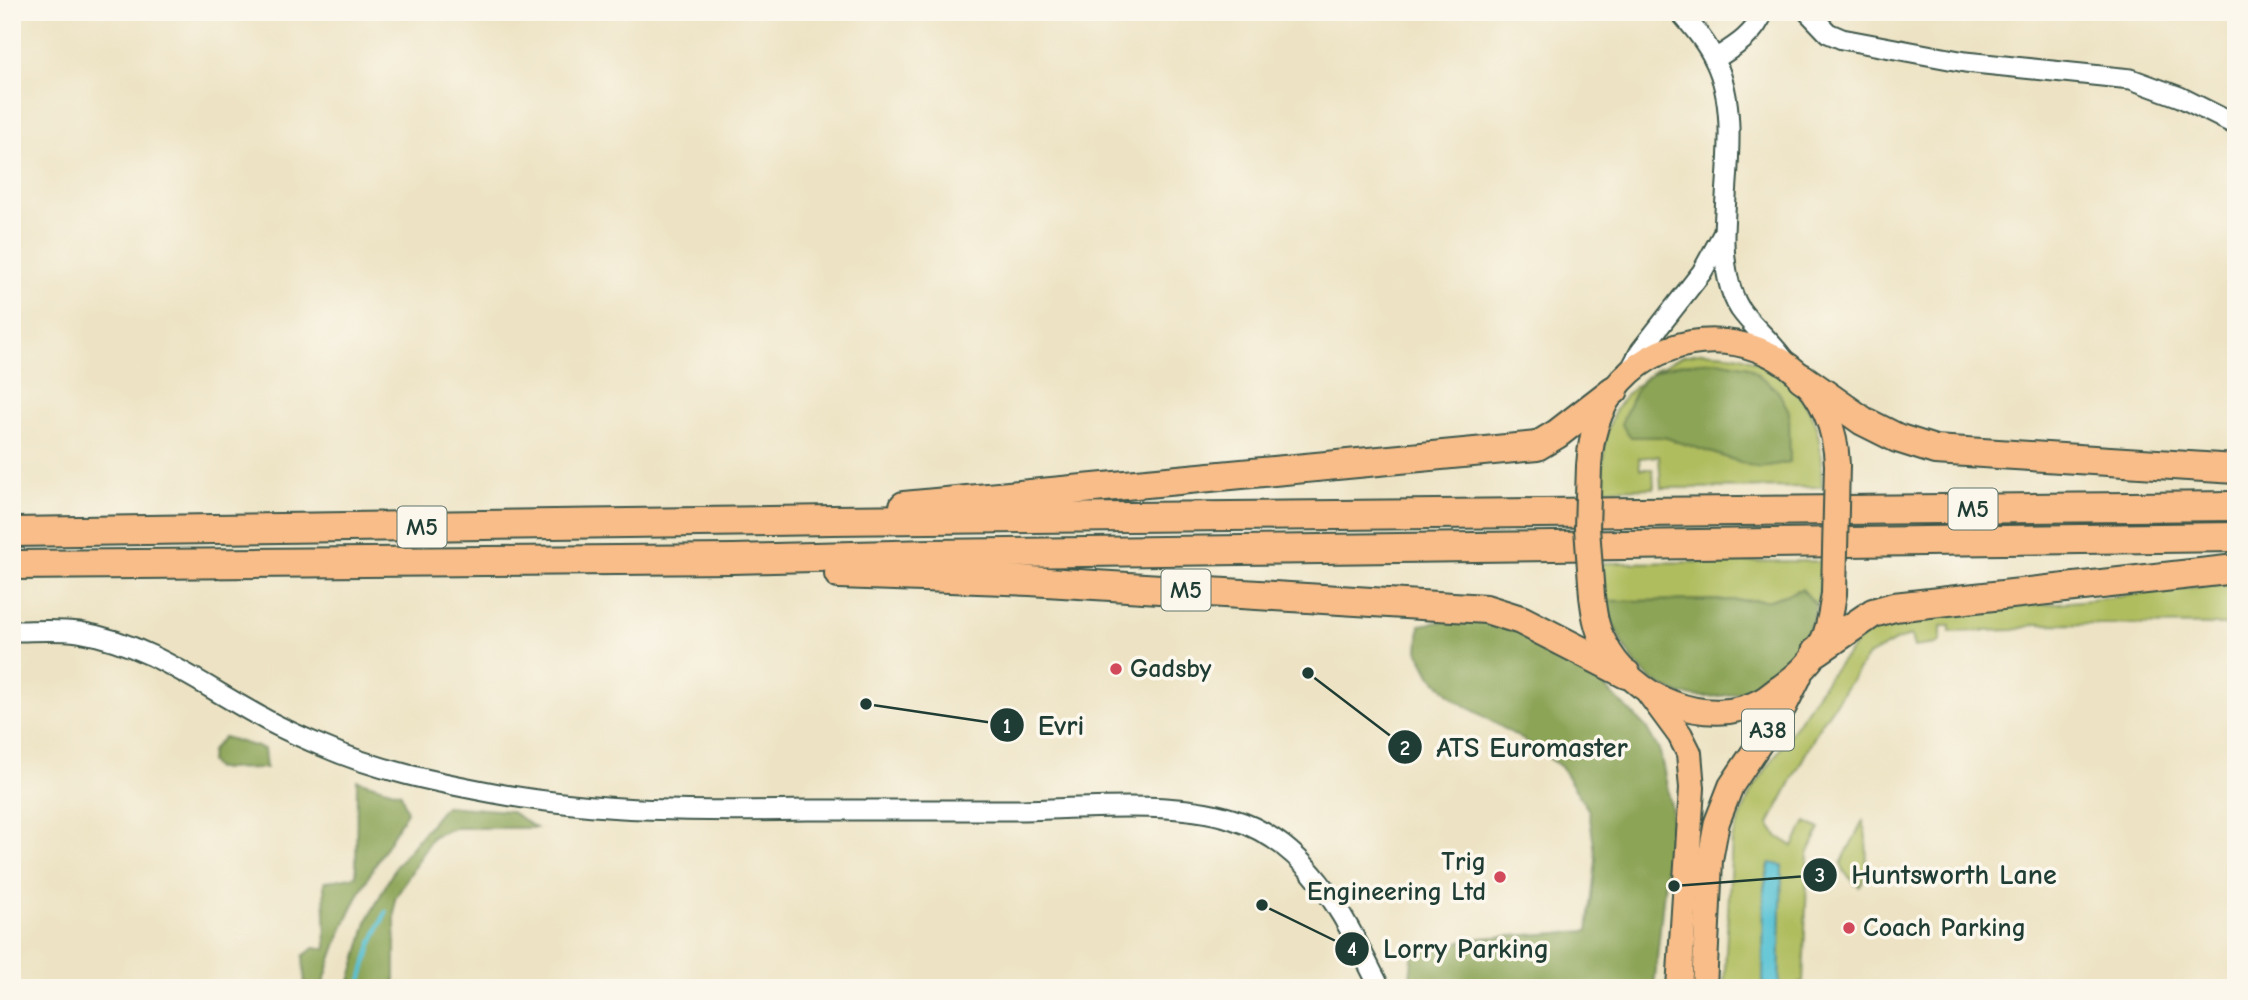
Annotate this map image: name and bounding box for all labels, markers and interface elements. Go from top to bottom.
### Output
road number: M5 [1948,488,1997,530]
road number: M5 [398,506,446,548]
road number: M5 [1162,570,1210,610]
place label: Gadsby [1130,654,1212,684]
marker: Gadsby [1108,661,1124,677]
callout: Evri [989,701,1099,750]
text: Evri [1038,710,1084,742]
road number: A38 [1742,710,1794,750]
text: 1 [1003,714,1011,738]
callout: ATS Euromaster [1387,723,1642,772]
text: ATS Euromaster [1436,732,1628,764]
text: 2 [1400,736,1410,760]
place label: Trig Engineering Ltd [1307,847,1486,907]
callout: Huntsworth Lane [1803,850,2071,899]
text: Huntsworth Lane [1851,859,2057,891]
text: 3 [1815,863,1825,887]
marker: Trig Engineering Ltd [1492,869,1508,885]
place label: Coach Parking [1863,913,2026,943]
marker: Coach Parking [1841,920,1857,936]
callout: Lorry Parking [1334,924,1564,973]
text: Lorry Parking [1383,933,1549,965]
text: 4 [1347,937,1357,961]

